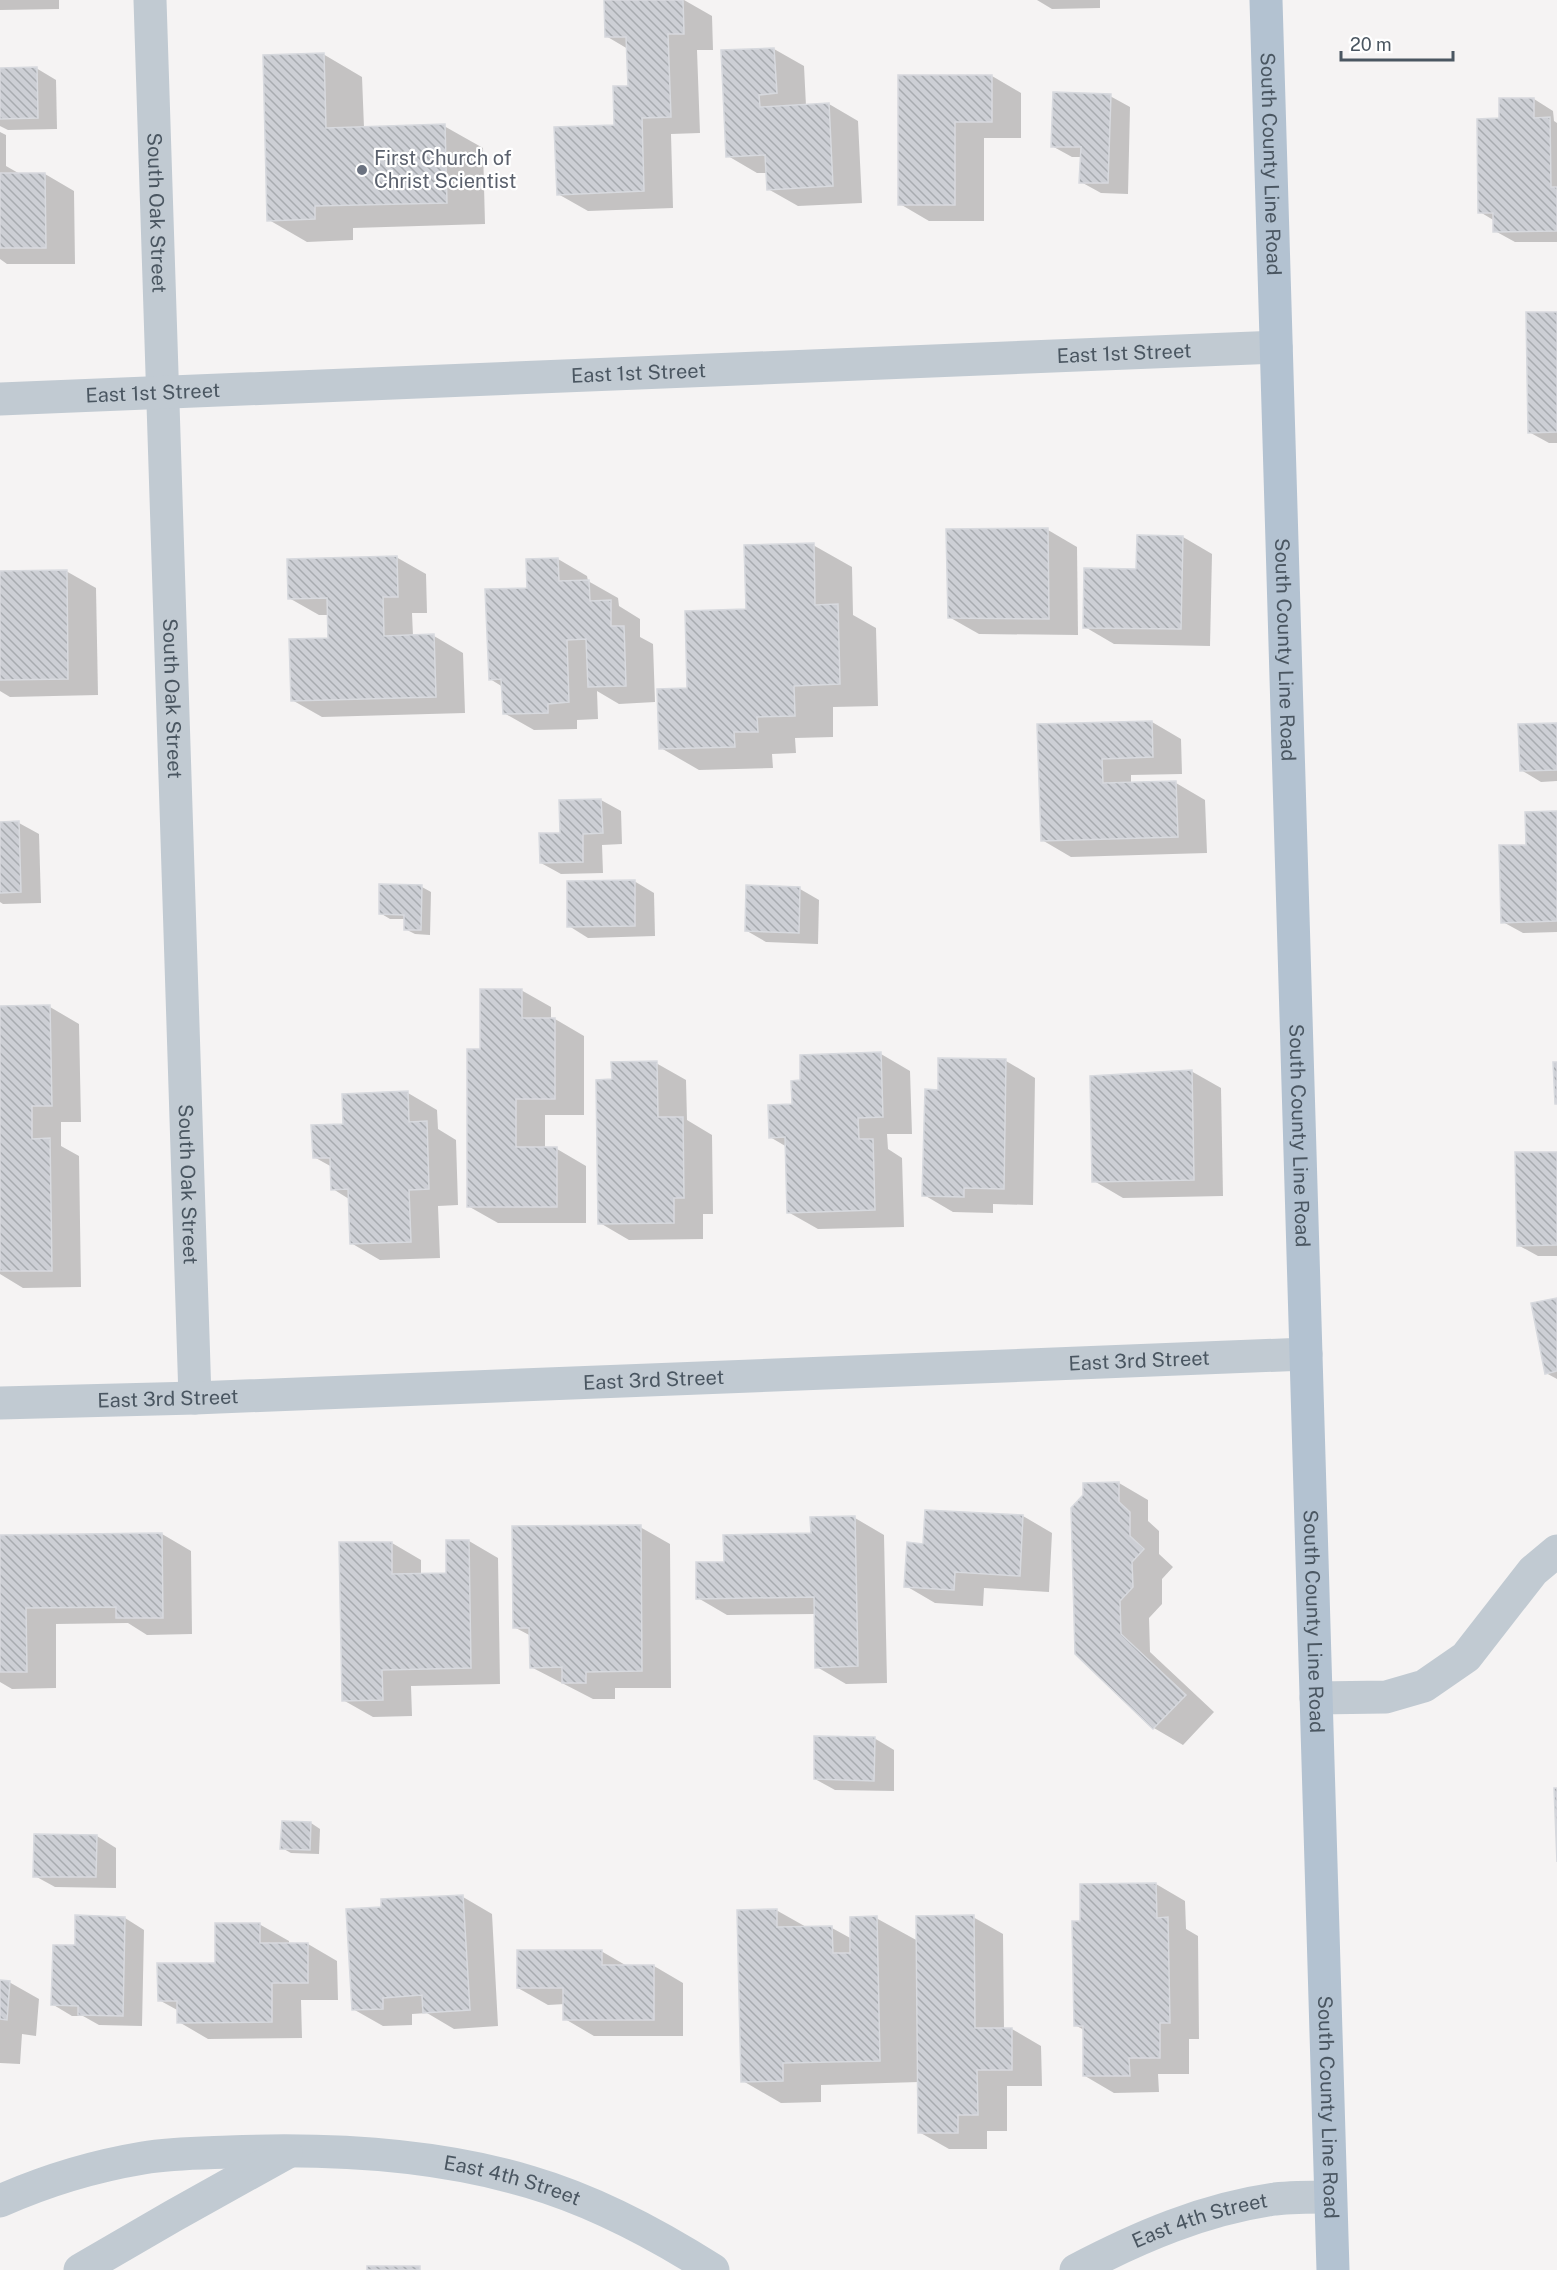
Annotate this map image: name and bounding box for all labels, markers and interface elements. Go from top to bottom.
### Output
scale bar [1341,24,1454,62]
text: 20 m [1350,34,1392,55]
street label: South County Line Road [1256,52,1286,276]
street label: South Oak Street [142,132,171,294]
place label: First Church of Christ Scientist [374,146,517,193]
marker: First Church of Christ Scientist [355,163,369,177]
street label: East 1st Street [1056,338,1192,368]
street label: East 1st Street [571,358,706,388]
street label: East 1st Street [85,378,221,408]
street label: South County Line Road [1270,538,1300,762]
street label: South Oak Street [158,618,187,779]
street label: South County Line Road [1284,1024,1315,1247]
street label: South Oak Street [174,1104,203,1265]
street label: East 3rd Street [1068,1346,1210,1375]
street label: East 3rd Street [582,1365,725,1395]
street label: East 3rd Street [97,1384,239,1413]
street label: South County Line Road [1299,1509,1329,1733]
street label: South County Line Road [1313,1995,1343,2219]
street label: East 4th Street [442,2151,584,2210]
street label: East 4th Street [1128,2188,1269,2253]

